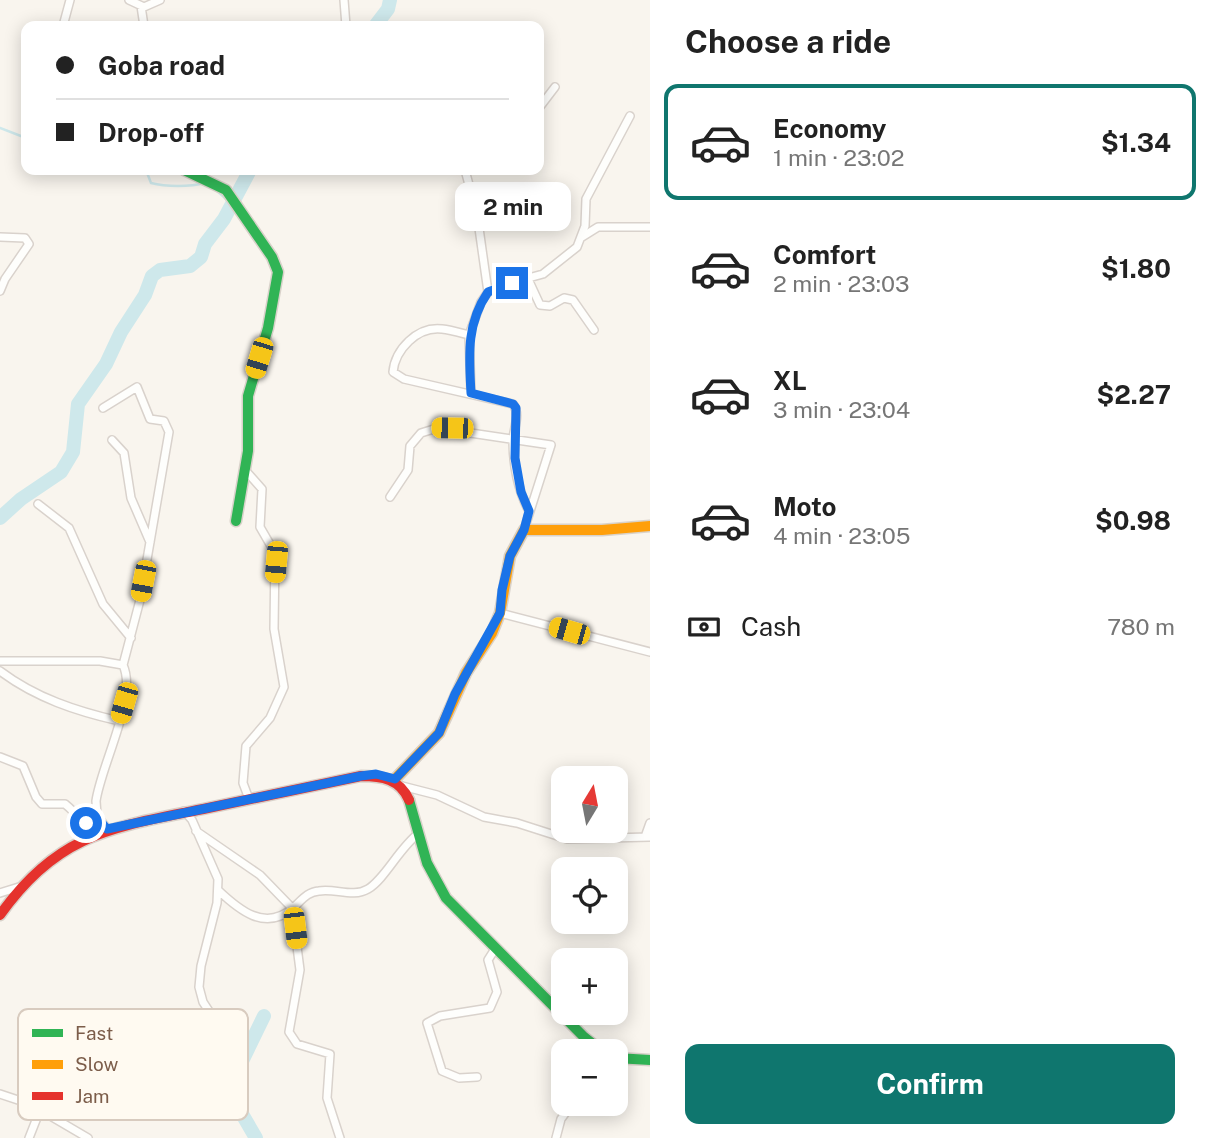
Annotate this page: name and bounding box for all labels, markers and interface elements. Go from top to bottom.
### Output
text: Choose a ride [685,23,891,60]
text: Goba road [98,50,225,81]
icon: car [689,111,752,174]
text: Economy [773,113,886,144]
text: Drop-off [98,117,204,148]
text: $1.34 [1101,127,1171,158]
text: 1 min · 23:02 [773,144,904,171]
callout: 2 min [454,182,570,230]
text: 2 min [483,193,543,220]
icon: car [689,237,752,300]
text: Comfort [773,239,876,270]
text: $1.80 [1101,253,1171,284]
route end [496,267,528,299]
text: 2 min · 23:03 [773,270,909,297]
car [243,335,276,381]
icon: car [689,363,752,426]
text: XL [773,365,807,396]
text: $2.27 [1096,379,1171,410]
text: 3 min · 23:04 [773,396,910,423]
car [431,417,474,439]
icon: car [689,489,752,552]
text: Moto [773,491,836,522]
text: $0.98 [1095,505,1171,536]
text: 4 min · 23:05 [773,522,911,549]
car [264,540,289,584]
car [129,558,158,604]
icon: cash [685,608,723,646]
text: Cash [741,611,801,642]
text: 780 m [1107,613,1175,640]
car [546,615,593,647]
car [109,680,140,726]
north arrow [551,766,628,844]
map controls [551,766,628,1116]
route start [70,807,102,839]
button: locate [551,857,628,934]
car [283,906,308,950]
button: + [551,948,628,1025]
legend [18,1009,248,1120]
text: Fast [75,1022,113,1044]
button: − [551,1039,628,1116]
button: Confirm [685,1044,1175,1124]
text: Slow [75,1053,119,1075]
text: Jam [75,1085,109,1107]

